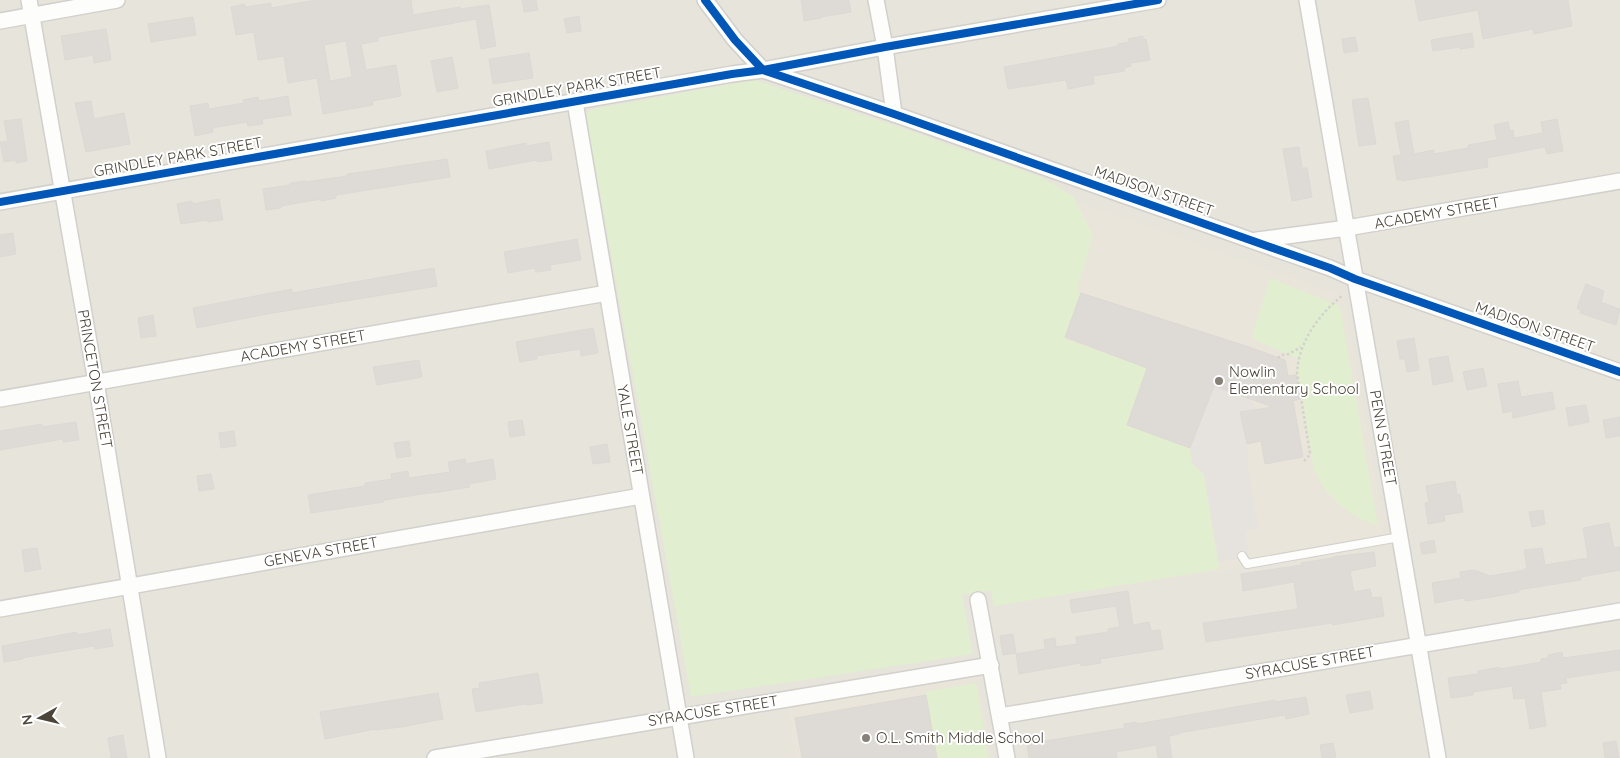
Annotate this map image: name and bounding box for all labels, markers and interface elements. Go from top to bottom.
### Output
street label: GRINDLEY PARK STREET [491,62,663,111]
street label: GRINDLEY PARK STREET [92,132,264,181]
street label: MADISON STREET [1092,161,1216,220]
street label: ACADEMY STREET [1373,192,1501,233]
street label: MADISON STREET [1473,297,1597,356]
street label: PRINCETON STREET [74,308,117,450]
street label: ACADEMY STREET [239,325,367,366]
place label: Nowlin Elementary School [1229,362,1359,398]
marker: Nowlin Elementary School [1213,375,1225,387]
street label: YALE STREET [613,383,648,477]
street label: PENN STREET [1366,388,1401,487]
street label: GENEVA STREET [262,532,379,571]
street label: SYRACUSE STREET [1244,642,1376,683]
street label: SYRACUSE STREET [647,691,779,730]
north arrow [15,693,65,743]
text: N [17,713,37,726]
place label: O.L. Smith Middle School [876,728,1044,747]
marker: O.L. Smith Middle School [860,732,872,744]

